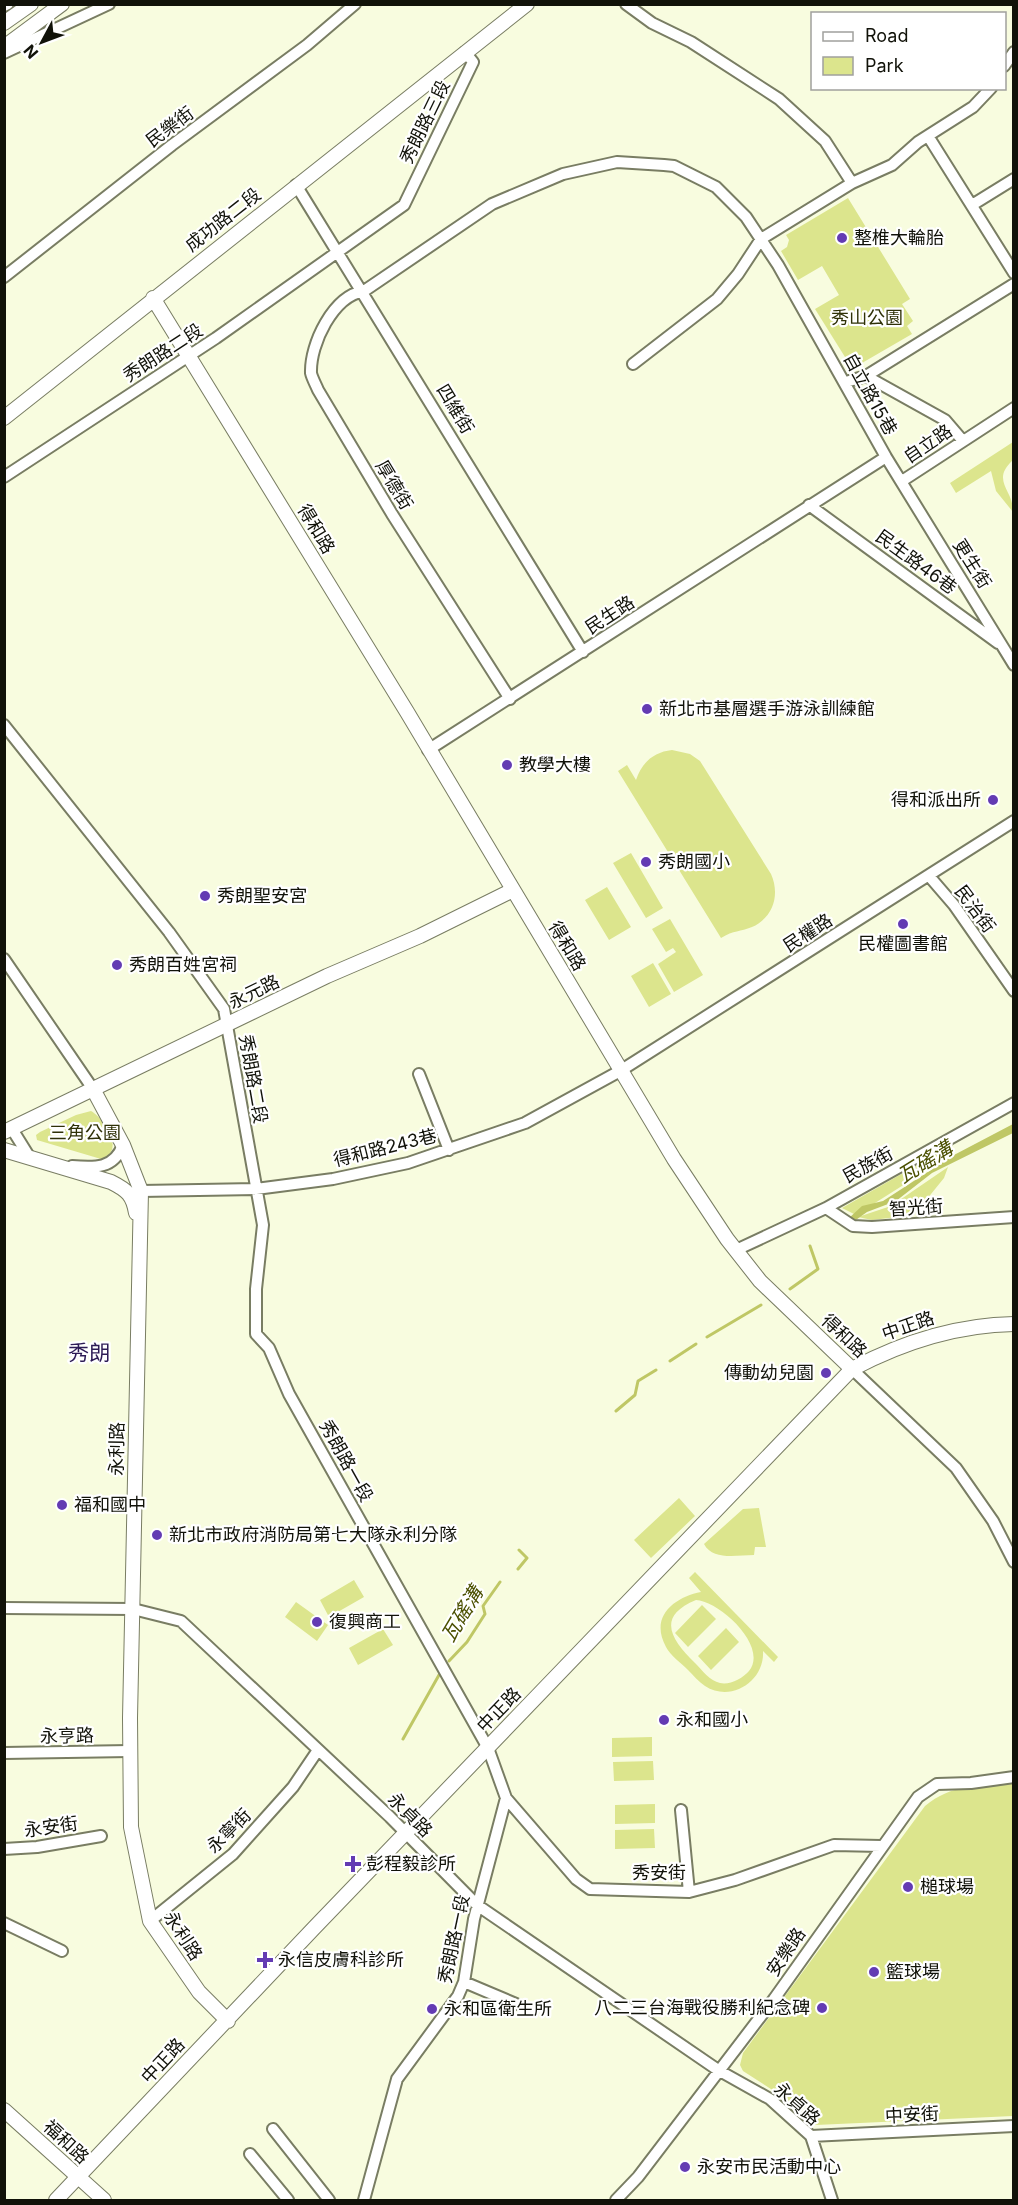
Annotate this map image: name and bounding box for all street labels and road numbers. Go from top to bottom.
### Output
street label: 秀朗路三段 [395,77,454,167]
street label: 民樂街 [142,102,198,151]
street label: 成功路二段 [181,184,265,256]
street label: 秀朗路二段 [119,319,206,386]
street label: 自立路15巷 [839,349,902,438]
street label: 四維街 [433,380,478,437]
street label: 自立路 [899,420,956,467]
street label: 厚德街 [372,456,417,513]
street label: 得和路 [294,500,339,557]
street label: 民生路46巷 [872,525,961,598]
street label: 更生街 [949,535,996,592]
street label: 民生路 [581,591,638,638]
street label: 民治街 [951,881,1000,937]
street label: 民權路 [779,909,836,956]
street label: 得和路 [545,917,590,974]
street label: 永元路 [225,970,283,1013]
street label: 秀朗路二段 [235,1033,272,1125]
street label: 得和路243巷 [331,1125,439,1170]
street label: 民族街 [839,1142,896,1187]
street label: 智光街 [888,1195,944,1220]
street label: 中正路 [879,1307,937,1344]
street label: 得和路 [817,1310,871,1362]
street label: 秀朗路一段 [315,1416,377,1505]
street label: 永利路 [106,1422,127,1476]
street label: 中正路 [472,1683,525,1736]
street label: 永亨路 [40,1725,94,1746]
street label: 永貞路 [384,1788,437,1841]
street label: 永寧街 [202,1804,255,1857]
street label: 永安街 [23,1812,79,1841]
street label: 秀安街 [632,1862,686,1883]
street label: 秀朗路一段 [434,1893,473,1985]
street label: 永利路 [160,1907,207,1964]
street label: 安樂路 [762,1923,809,1980]
street label: 中正路 [137,2034,189,2088]
street label: 永貞路 [770,2078,825,2129]
street label: 中安街 [884,2103,939,2126]
street label: 福和路 [39,2116,93,2168]

